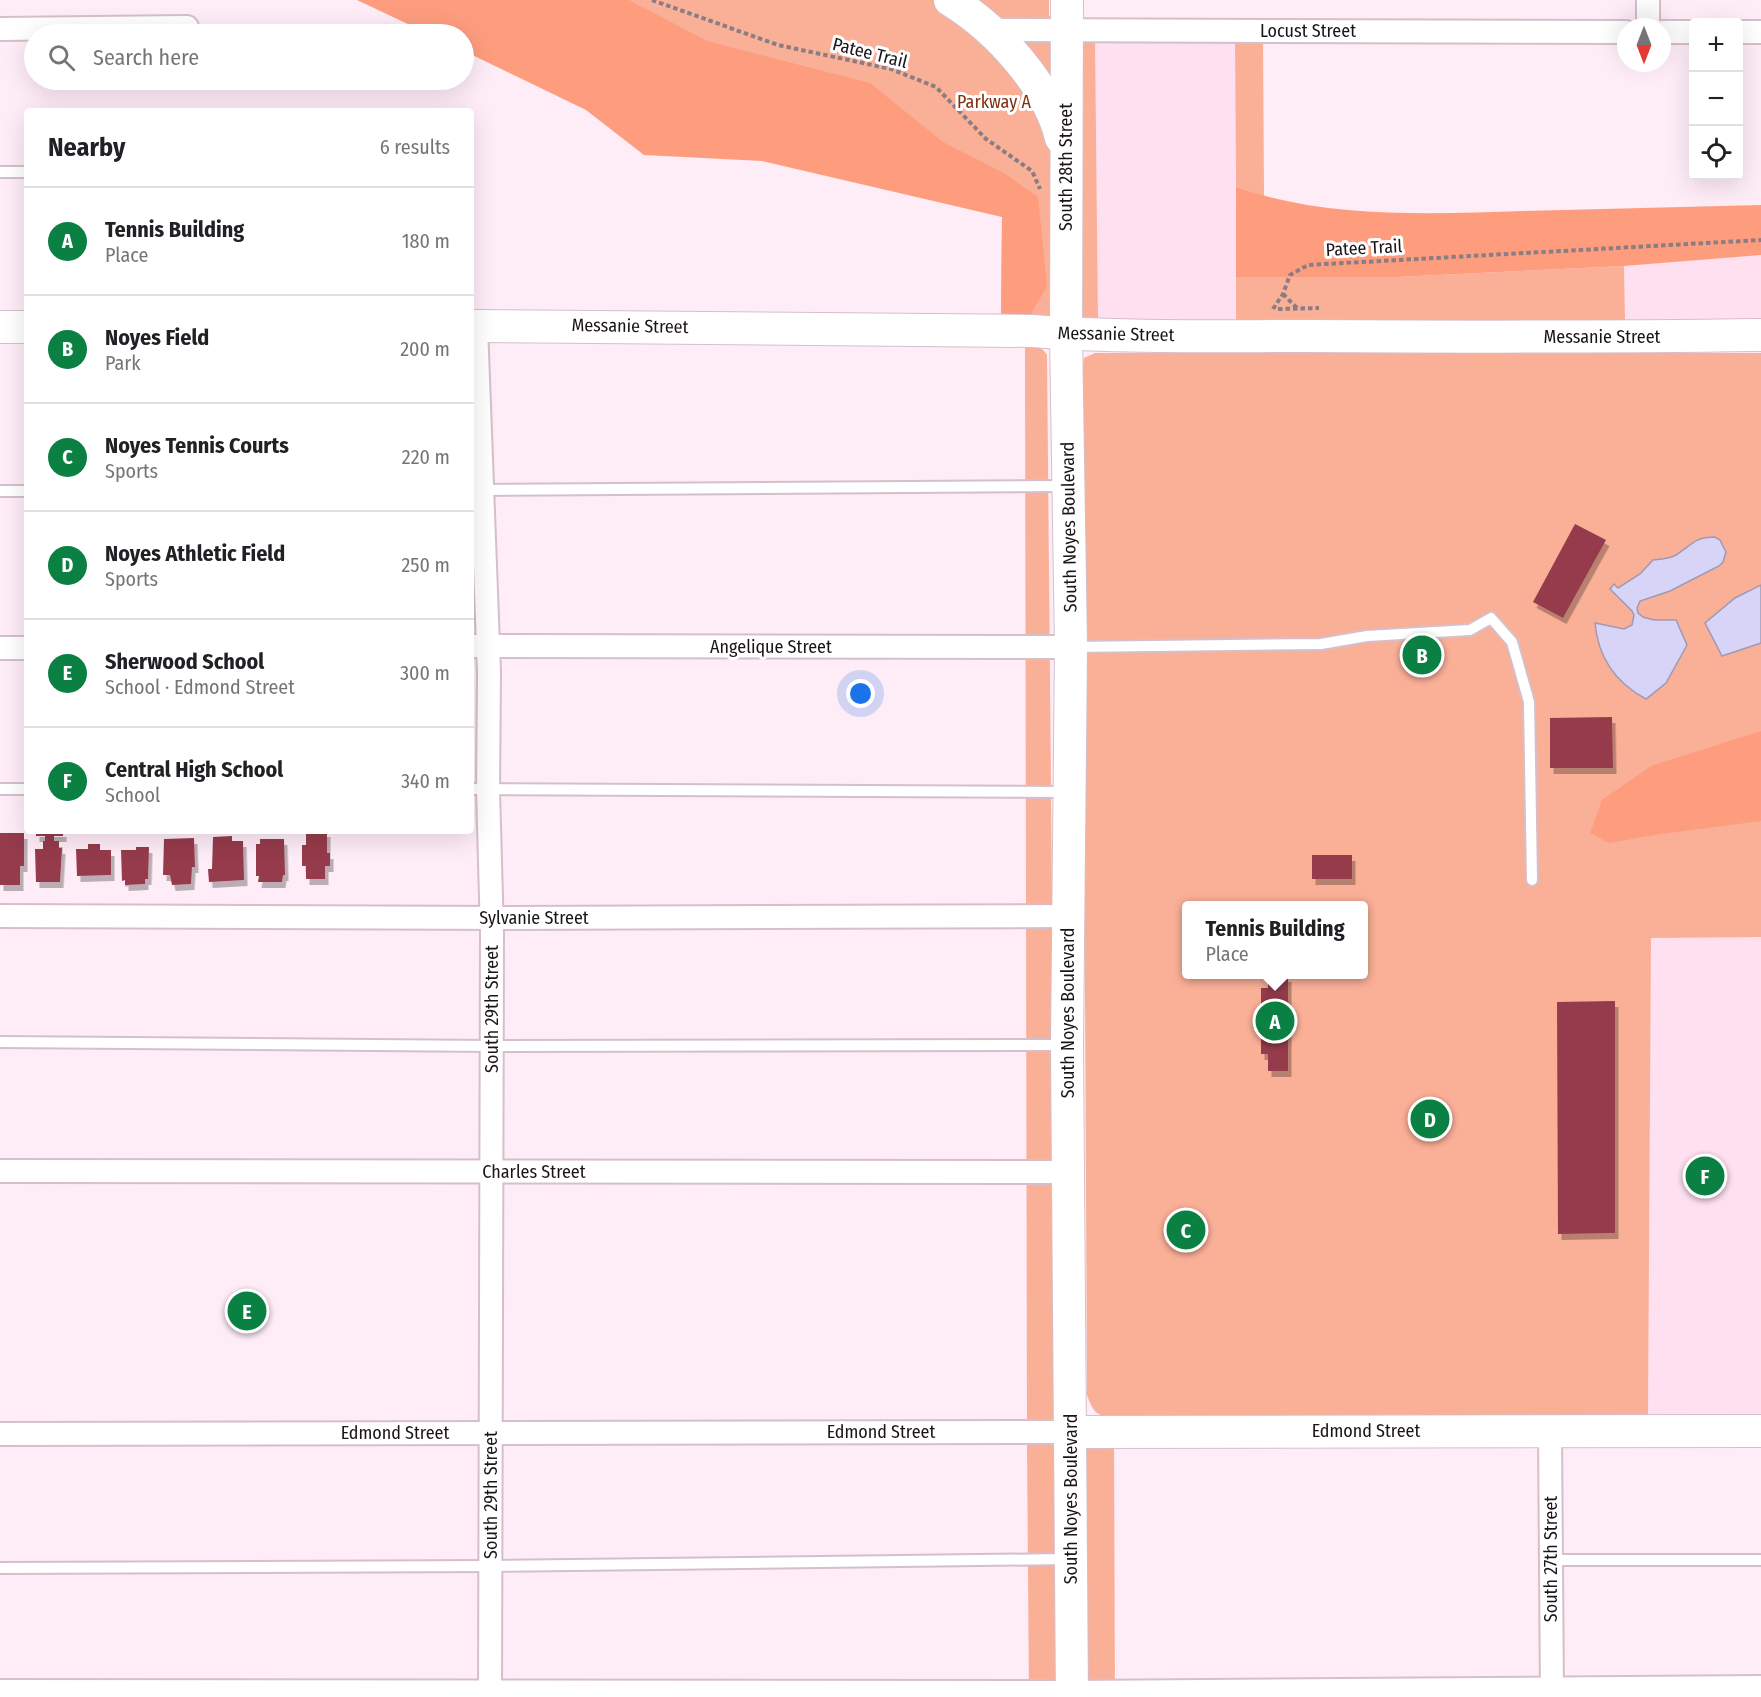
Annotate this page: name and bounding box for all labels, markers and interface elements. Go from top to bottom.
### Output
north arrow [1617,18,1671,72]
map controls [1689,18,1743,180]
button: + [1689,18,1743,72]
street label: Locust Street [1260,20,1356,42]
search box [24,24,474,90]
street label: Patee Trail [830,33,910,73]
icon: search [45,41,78,74]
text: Search here [93,44,199,71]
button: − [1689,72,1743,126]
park label: Parkway A [957,91,1031,113]
street label: South 28th Street [1055,103,1077,231]
button: locate [1689,126,1743,180]
text: Nearby [48,132,125,163]
text: 6 results [380,135,450,159]
text: Tennis Building [105,216,244,243]
text: A [62,229,73,253]
text: 180 m [402,229,450,253]
street label: Patee Trail [1325,235,1403,261]
text: Place [105,243,148,267]
street label: Messanie Street [571,314,689,338]
street label: Messanie Street [1057,322,1175,346]
text: Noyes Field [105,324,209,351]
street label: Messanie Street [1544,326,1661,348]
text: B [62,337,73,361]
text: 200 m [400,337,450,361]
text: Park [105,351,141,375]
text: Noyes Tennis Courts [105,432,289,459]
street label: South Noyes Boulevard [1057,441,1081,613]
text: C [62,445,73,469]
text: 220 m [402,445,450,469]
text: Sports [105,459,158,483]
text: Noyes Athletic Field [105,540,285,567]
text: D [62,553,73,577]
text: 250 m [402,553,450,577]
text: Sports [105,567,158,591]
pin: B [1402,632,1442,678]
street label: Angelique Street [710,636,832,658]
text: Sherwood School [105,648,264,675]
text: E [63,661,72,685]
text: 300 m [400,661,450,685]
text: School · Edmond Street [105,675,295,699]
your location [846,679,875,708]
text: Central High School [105,756,283,783]
text: F [63,769,72,793]
text: 340 m [401,769,450,793]
text: School [105,783,160,807]
popup [1182,901,1368,979]
street label: Sylvanie Street [479,907,589,929]
text: Tennis Building [1205,915,1345,942]
street label: South Noyes Boulevard [1057,928,1079,1098]
text: Place [1205,942,1249,966]
street label: South 29th Street [481,945,503,1073]
pin: A [1256,998,1294,1044]
pin: D [1410,1096,1450,1142]
pin: F [1686,1154,1724,1198]
street label: Charles Street [482,1161,586,1183]
pin: C [1166,1208,1206,1252]
pin: E [228,1288,266,1334]
street label: South Noyes Boulevard [1060,1414,1082,1584]
street label: Edmond Street [1312,1420,1420,1442]
street label: Edmond Street [827,1421,935,1443]
street label: Edmond Street [341,1422,449,1444]
street label: South 29th Street [480,1431,502,1559]
street label: South 27th Street [1540,1496,1562,1622]

